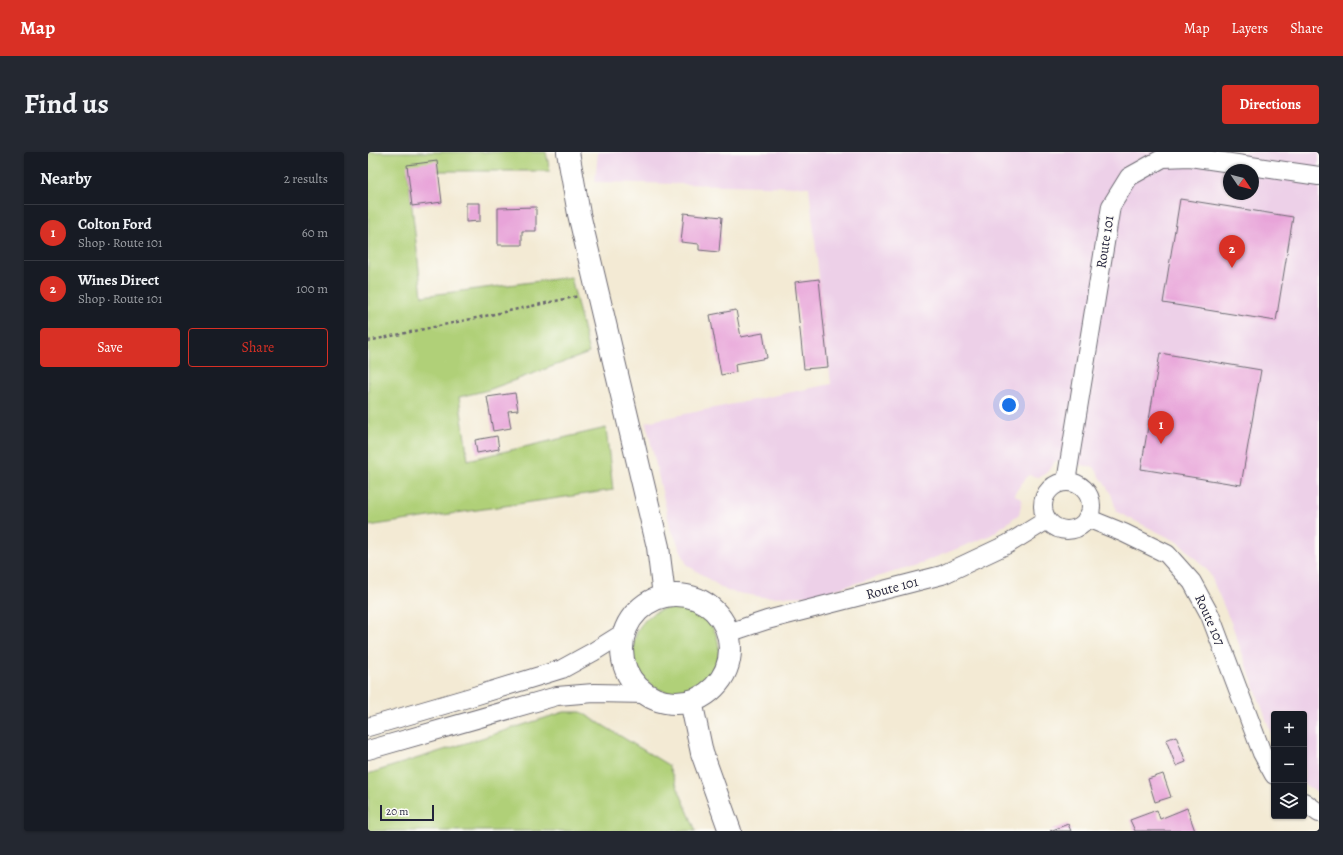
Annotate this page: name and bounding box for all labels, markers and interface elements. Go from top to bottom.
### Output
text: Map [20,15,55,41]
text: Map [1184,19,1210,38]
text: Layers [1232,19,1268,38]
text: Share [1290,19,1323,38]
text: Find us [24,85,109,123]
button: Directions [1222,85,1319,124]
north arrow [1223,164,1259,200]
text: Nearby [40,167,91,190]
text: 2 results [284,170,328,187]
text: Colton Ford [78,214,152,234]
street label: Route 101 [1091,214,1119,270]
text: 1 [51,224,55,241]
text: 60 m [302,224,328,241]
text: Shop · Route 101 [78,234,162,251]
pin: 2 [1219,235,1245,268]
text: Wines Direct [78,270,159,290]
text: 2 [50,280,56,297]
text: 100 m [296,280,328,297]
text: Shop · Route 101 [78,290,162,307]
button: Save [40,328,180,367]
button: Share [188,328,328,367]
your location [999,395,1019,415]
pin: 1 [1148,411,1174,444]
street label: Route 101 [864,572,920,604]
street label: Route 107 [1190,591,1230,649]
map controls [1271,711,1307,819]
button: + [1271,711,1307,747]
button: − [1271,747,1307,783]
button: layers [1271,783,1307,819]
scale bar [380,803,434,822]
text: 20 m [386,804,408,819]

